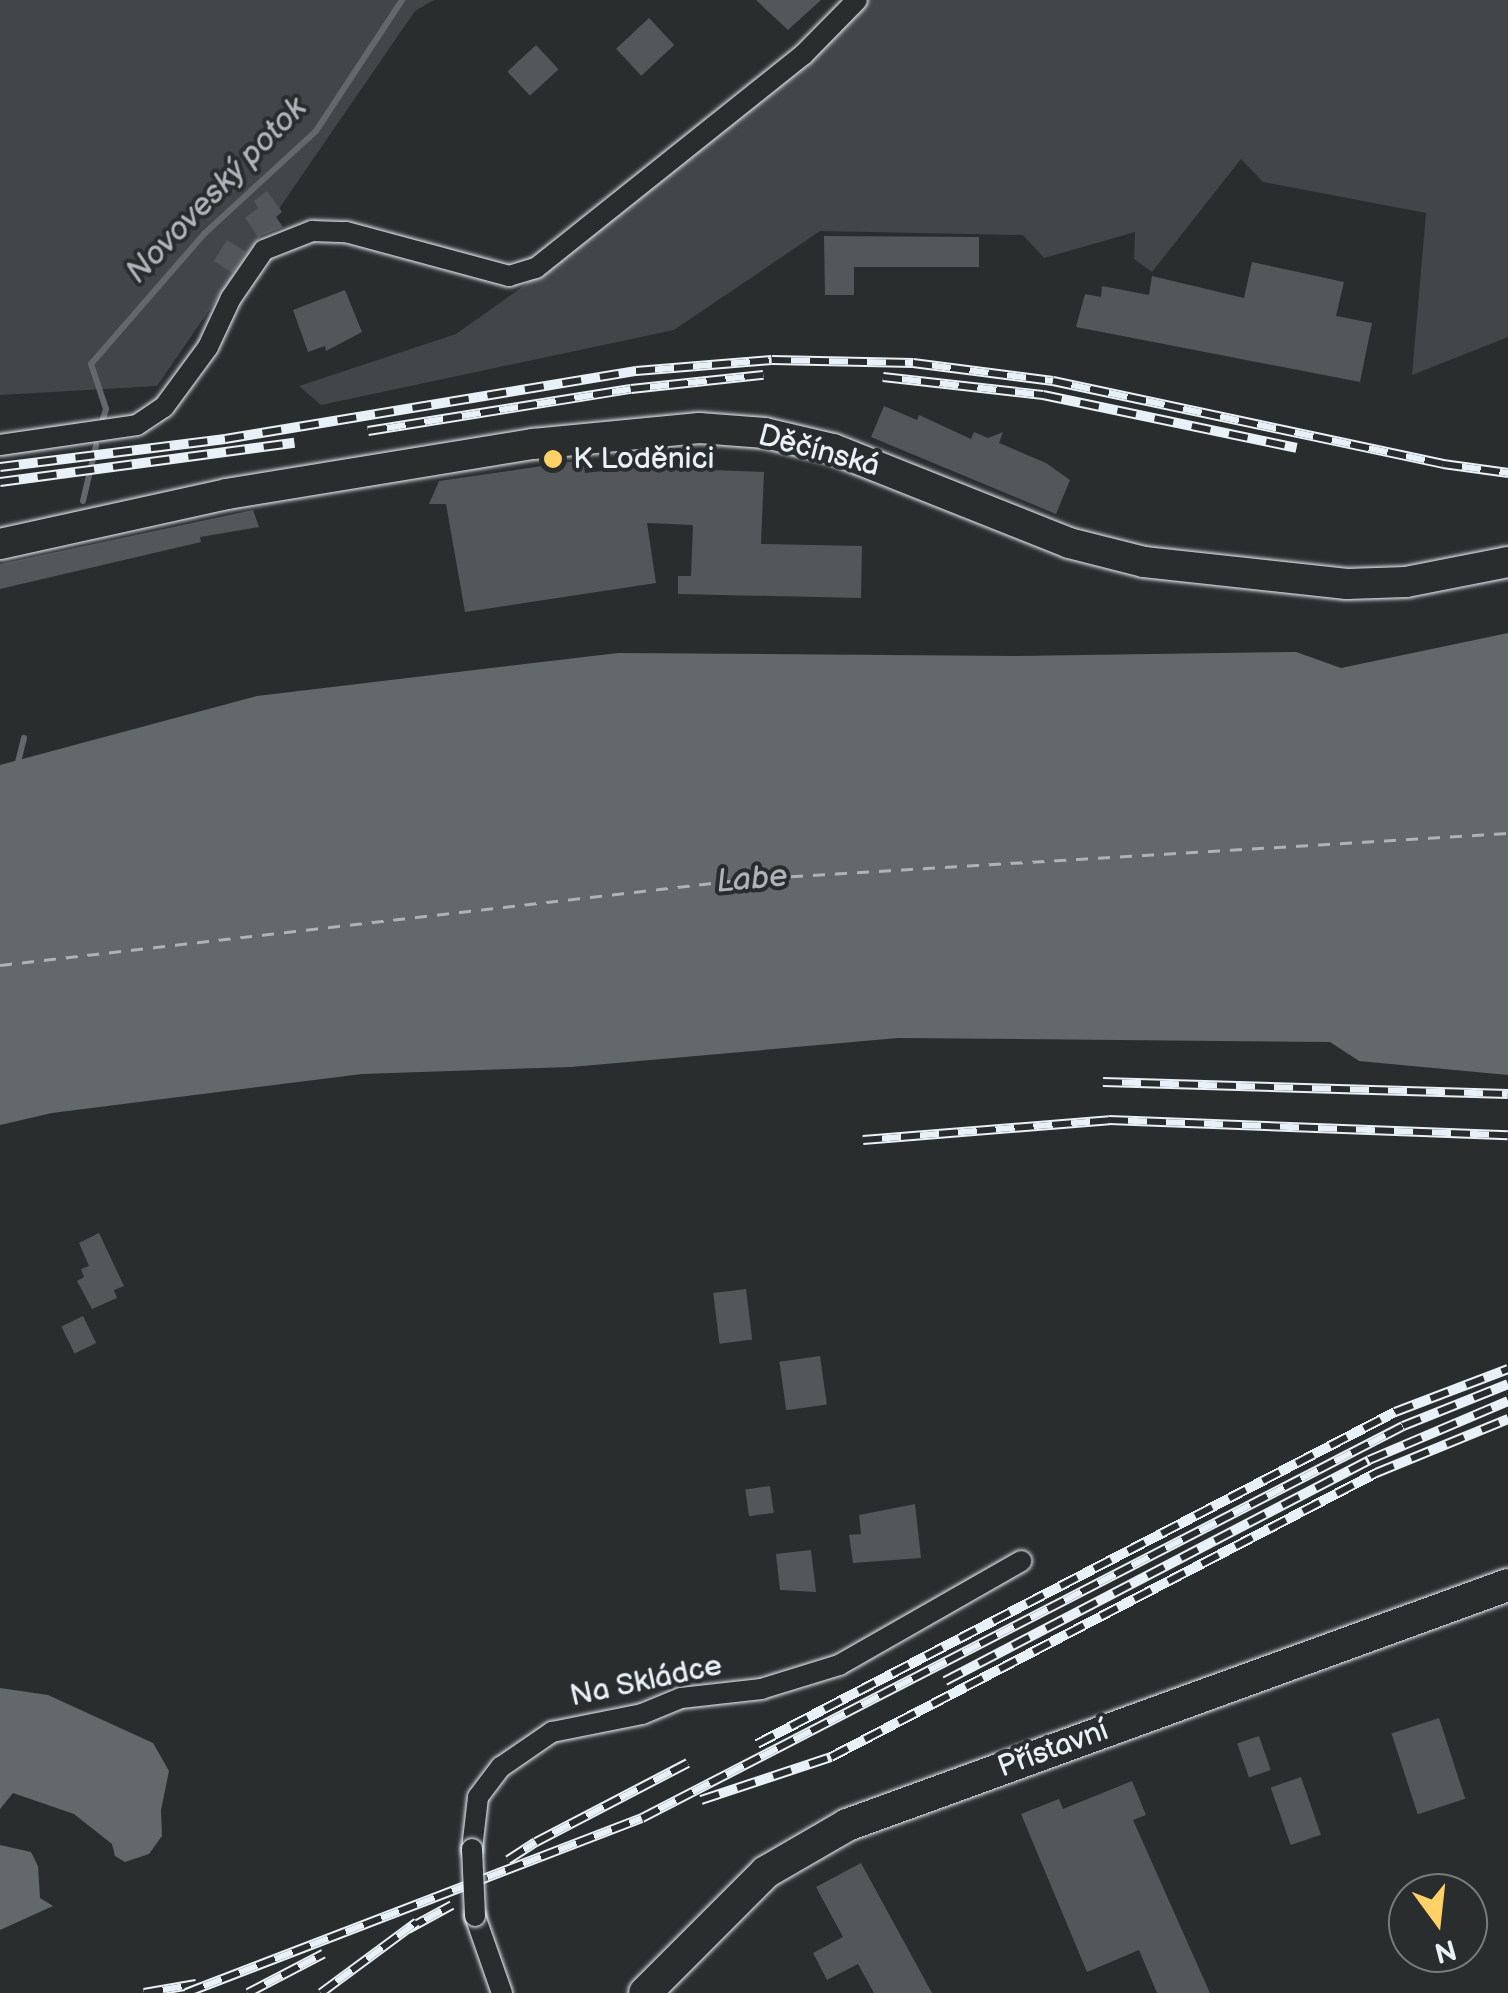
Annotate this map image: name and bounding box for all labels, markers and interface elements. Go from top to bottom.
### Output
water label: Novoveský potok [118,89,316,293]
street label: Děčínská [754,418,884,484]
place label: K Loděnici [573,441,715,477]
marker: K Loděnici [542,448,564,470]
water label: Labe [715,858,789,902]
street label: Na Skládce [567,1647,725,1715]
street label: Přístavní [993,1712,1113,1786]
north arrow [1388,1873,1488,1973]
text: N [1431,1932,1460,1969]

